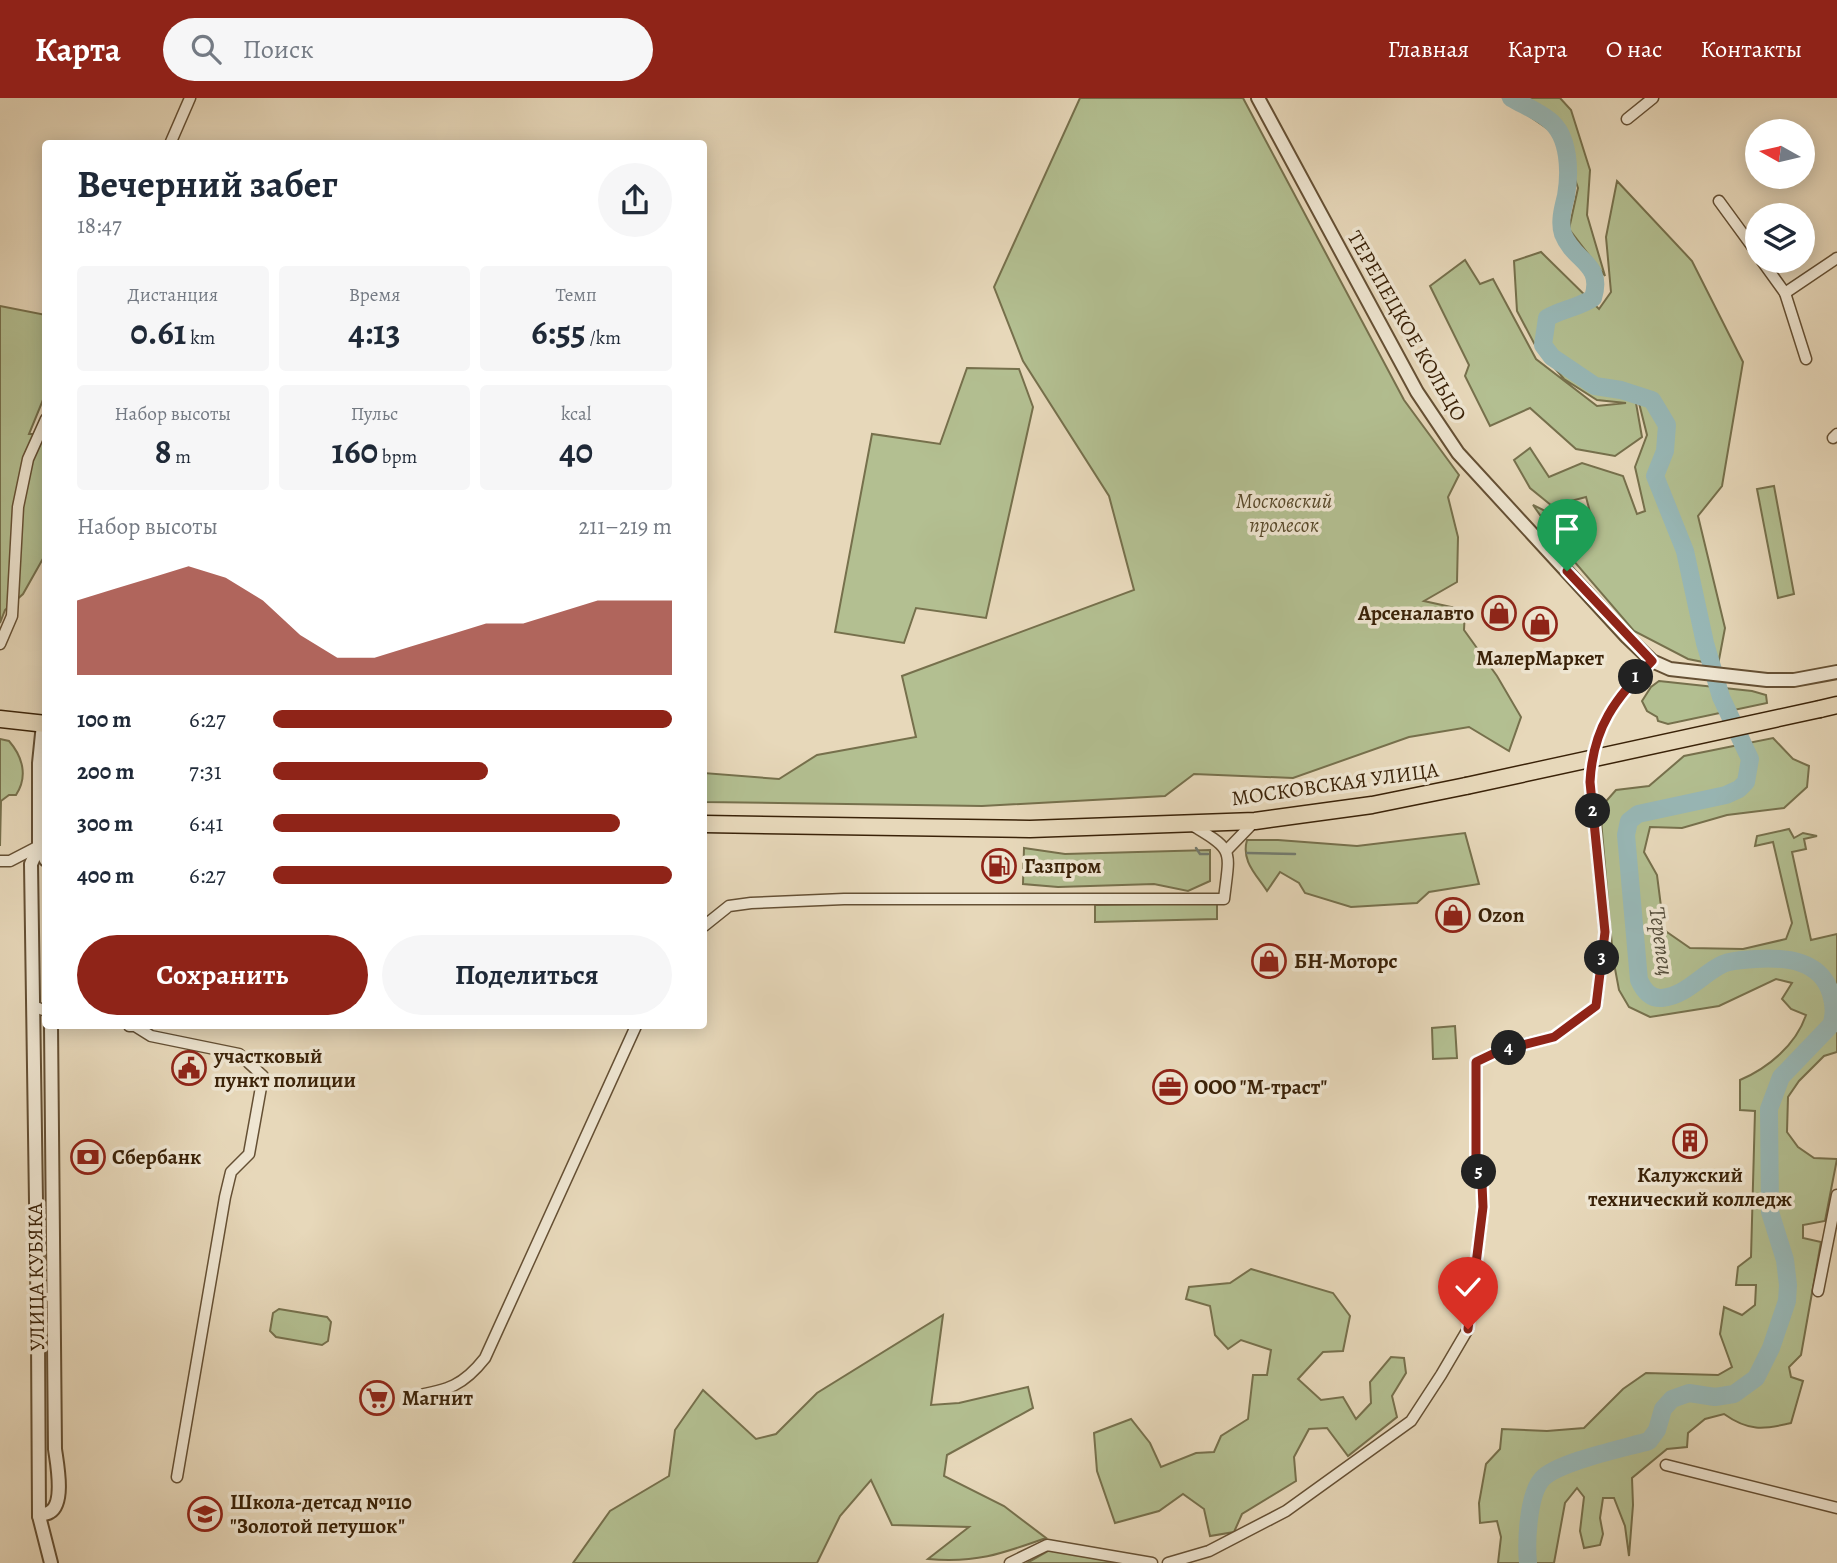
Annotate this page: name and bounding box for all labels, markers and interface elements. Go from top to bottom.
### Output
search box [163,18,653,81]
text: Карта [35,27,121,72]
icon: search [187,30,225,68]
text: Поиск [243,32,314,67]
text: Главная [1388,33,1469,65]
text: Карта [1507,33,1568,65]
text: О нас [1606,33,1662,65]
text: Контакты [1700,33,1802,65]
north arrow [1745,119,1815,189]
map controls [1745,119,1815,273]
text: Вечерний забег [77,158,338,210]
button: share [598,163,672,237]
button: layers [1745,203,1815,273]
text: 18:47 [77,210,122,241]
street label: ТЕРЕПЕЦКОЕ КОЛЬЦО [1341,226,1473,426]
text: Дистанция [128,282,218,308]
text: Время [349,282,400,308]
text: Темп [555,282,597,308]
text: 0.61 [130,308,186,356]
text: 4:13 [348,308,401,356]
text: 6:55 [531,308,586,356]
text: km [186,325,215,351]
text: /km [586,325,621,351]
text: Набор высоты [115,401,231,427]
text: Пульс [351,401,398,427]
text: kcal [561,401,591,427]
text: 8 [155,427,171,475]
text: 160 [332,427,378,475]
text: 40 [559,427,593,475]
text: m [171,444,191,470]
text: bpm [378,444,417,470]
park label: Московский пролесок [1236,487,1332,539]
pin [1537,499,1597,571]
icon: arrive [1548,510,1586,548]
text: Набор высоты [77,511,218,542]
text: 211–219 m [578,511,672,542]
shop icon: Арсеналавто [1480,594,1518,632]
place label: Арсеналавто [1357,599,1474,627]
shop icon: МалерМаркет [1521,605,1559,643]
place label: МалерМаркет [1476,644,1604,672]
pin: 1 [1618,660,1654,694]
text: 1 [1632,663,1639,689]
text: 100 m [77,704,132,735]
text: 6:27 [189,704,226,735]
text: 200 m [77,756,135,787]
text: 7:31 [189,756,222,787]
street label: МОСКОВСКАЯ УЛИЦА [1230,756,1441,812]
pin: 2 [1576,794,1610,828]
text: 2 [1588,797,1597,823]
text: 300 m [77,808,133,839]
text: 6:41 [189,808,223,839]
fuel station icon: Газпром [980,847,1018,885]
place label: Газпром [1024,852,1102,880]
text: 400 m [77,860,134,891]
text: 6:27 [189,860,226,891]
shop icon: Ozon [1434,896,1472,934]
place label: Ozon [1478,901,1525,929]
water label: Терепец [1641,905,1682,978]
button: Сохранить [77,935,368,1015]
button: Поделиться [382,935,672,1015]
pin: 3 [1584,940,1620,976]
shop icon: БН-Моторс [1250,942,1288,980]
text: 3 [1597,944,1606,970]
place label: БН-Моторс [1294,947,1397,975]
pin: 4 [1492,1030,1526,1066]
text: 4 [1504,1034,1513,1060]
place label: участковый пункт полиции [213,1042,356,1094]
public building icon: участковый пункт полиции [170,1049,208,1087]
office icon: ООО "М-траст" [1151,1068,1189,1106]
place label: ООО "М-траст" [1194,1073,1327,1101]
building icon: Калужский технический колледж [1671,1122,1709,1160]
bank icon: Сбербанк [69,1138,107,1176]
place label: Сбербанк [112,1143,201,1171]
pin: 5 [1462,1154,1496,1190]
text: 5 [1474,1158,1483,1184]
place label: Калужский технический колледж [1588,1161,1792,1213]
street label: УЛИЦА КУБЯКА [21,1202,51,1351]
pin [1438,1257,1498,1329]
icon: check [1449,1268,1487,1306]
supermarket icon: Магнит [358,1379,396,1417]
place label: Магнит [402,1384,473,1412]
place label: Школа-детсад №110 "Золотой петушок" [230,1488,412,1540]
school or university icon: Школа-детсад №110 "Золотой петушок" [186,1495,224,1533]

